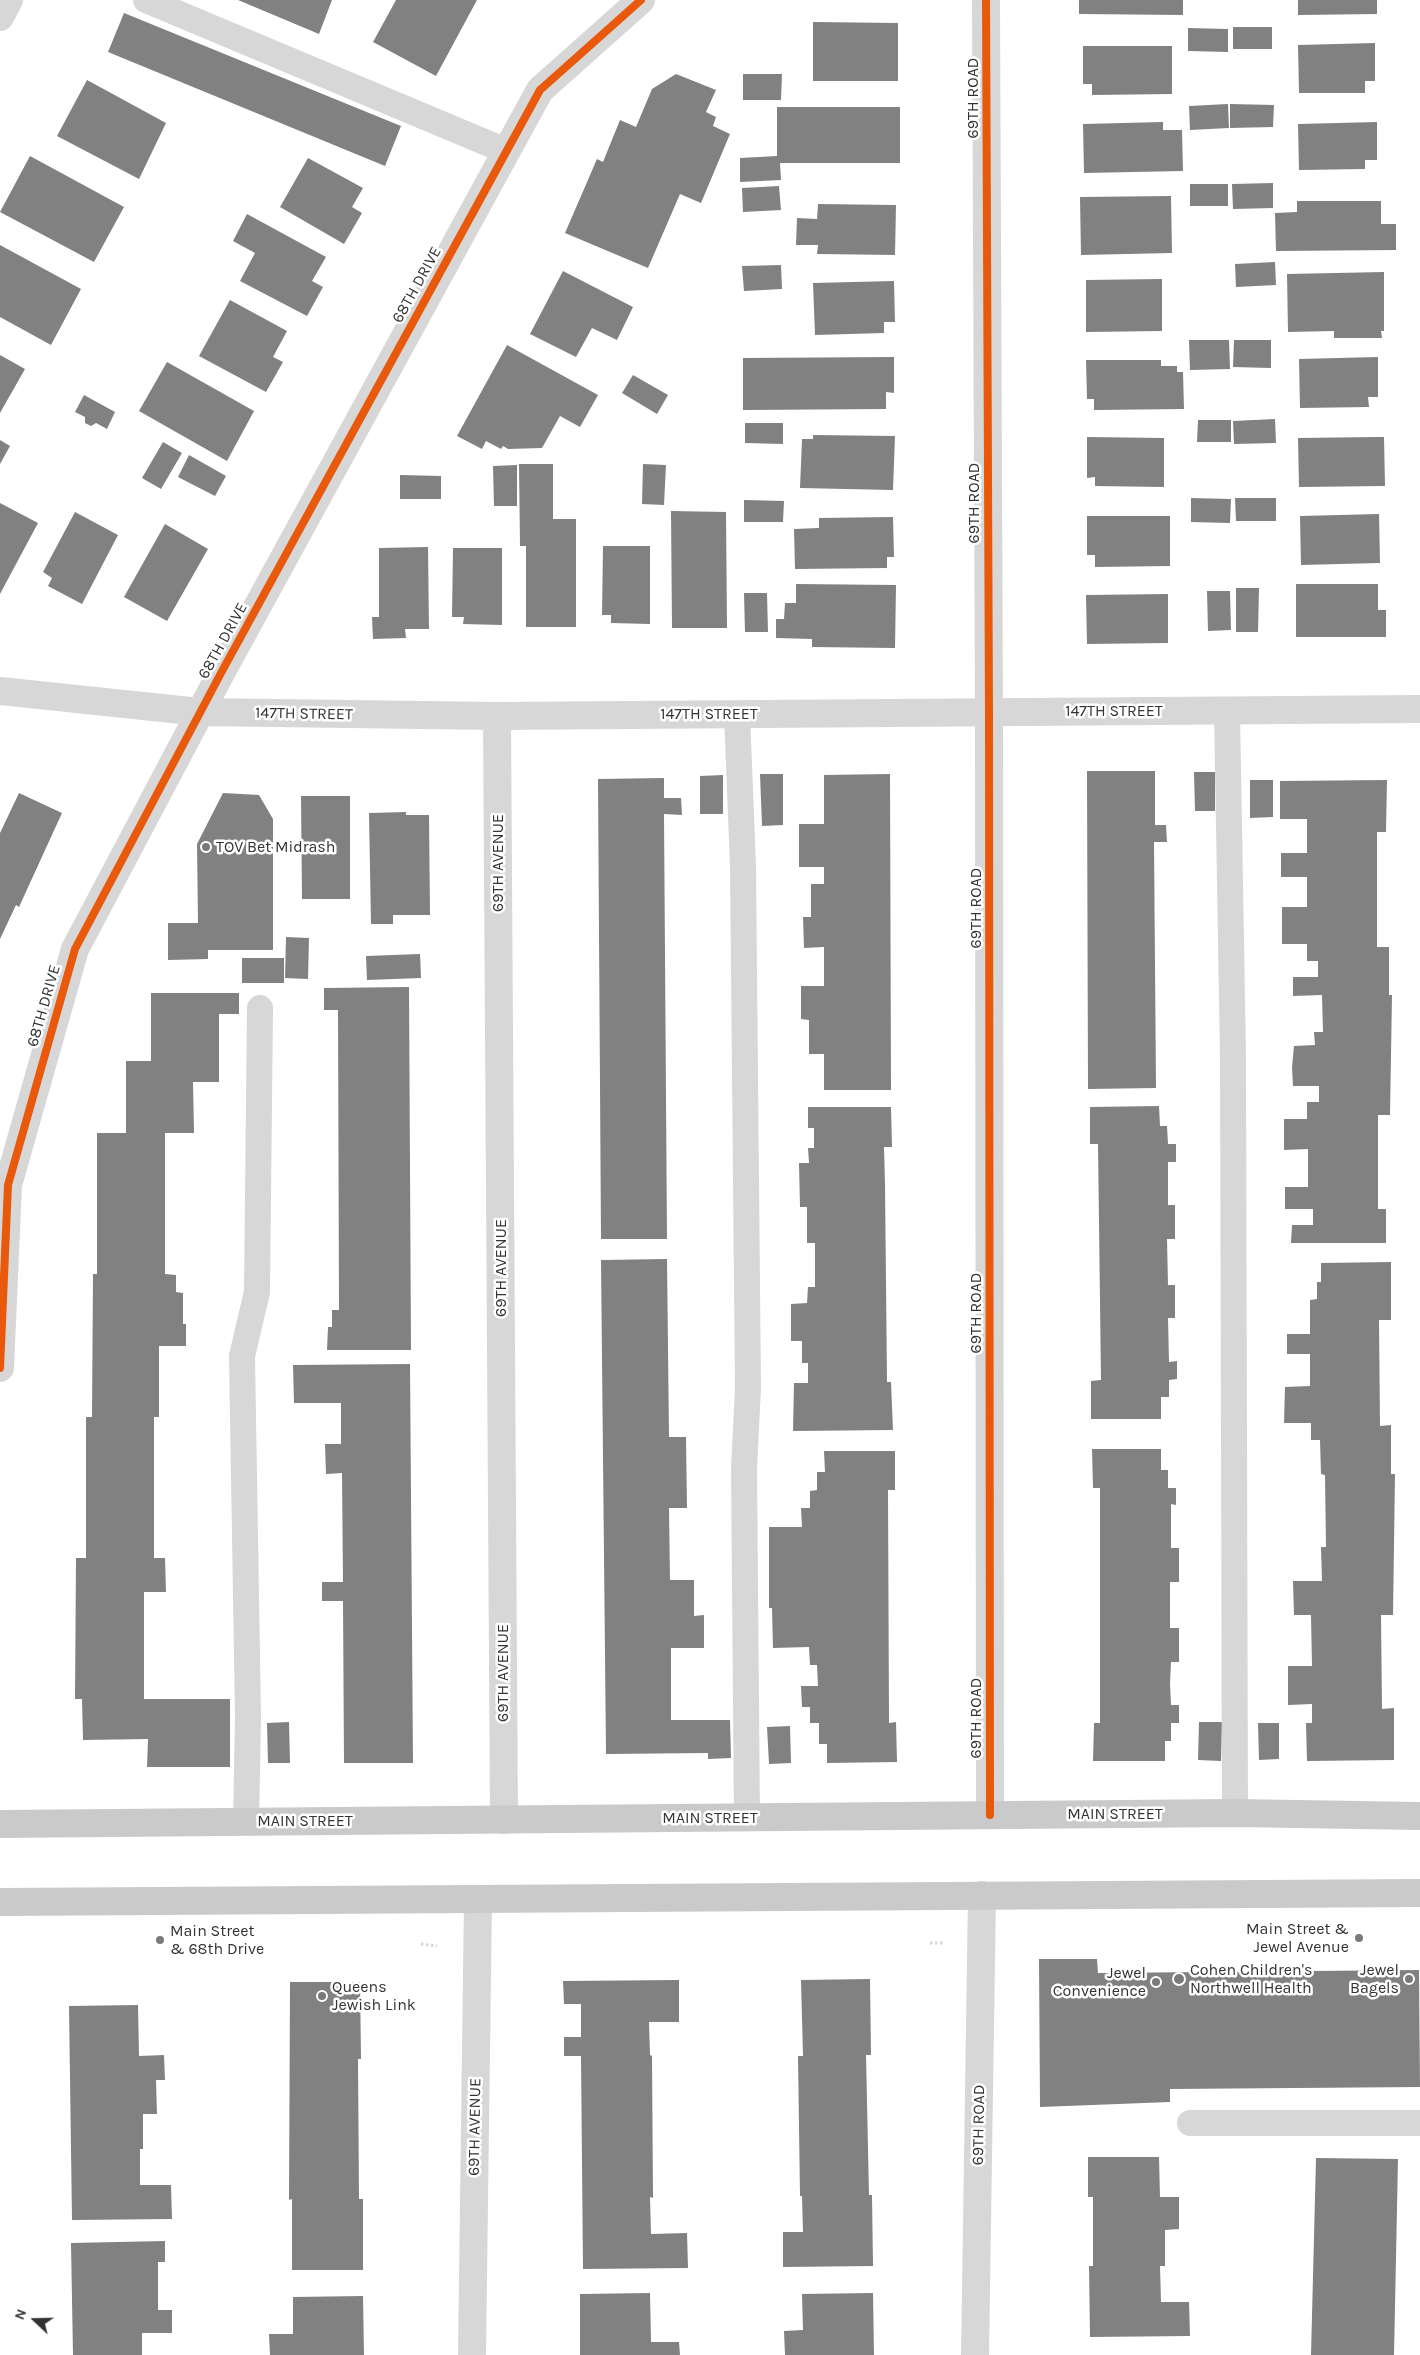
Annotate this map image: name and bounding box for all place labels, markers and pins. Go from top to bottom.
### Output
place label: TOV Bet Midrash [216,837,335,857]
marker: TOV Bet Midrash [200,841,212,853]
place label: Main Street & Jewel Avenue [1246,1919,1349,1957]
place label: Main Street & 68th Drive [170,1921,264,1959]
marker: Main Street & Jewel Avenue [1353,1932,1365,1944]
marker: Main Street & 68th Drive [154,1934,166,1946]
place label: Cohen Children's Northwell Health [1190,1960,1312,1998]
place label: Jewel Bagels [1350,1960,1399,1998]
place label: Jewel Convenience [1053,1963,1146,2001]
marker: Cohen Children's Northwell Health [1172,1972,1186,1986]
marker: Jewel Bagels [1403,1973,1415,1985]
marker: Jewel Convenience [1150,1976,1162,1988]
place label: Queens Jewish Link [332,1977,416,2015]
marker: Queens Jewish Link [316,1990,328,2002]

